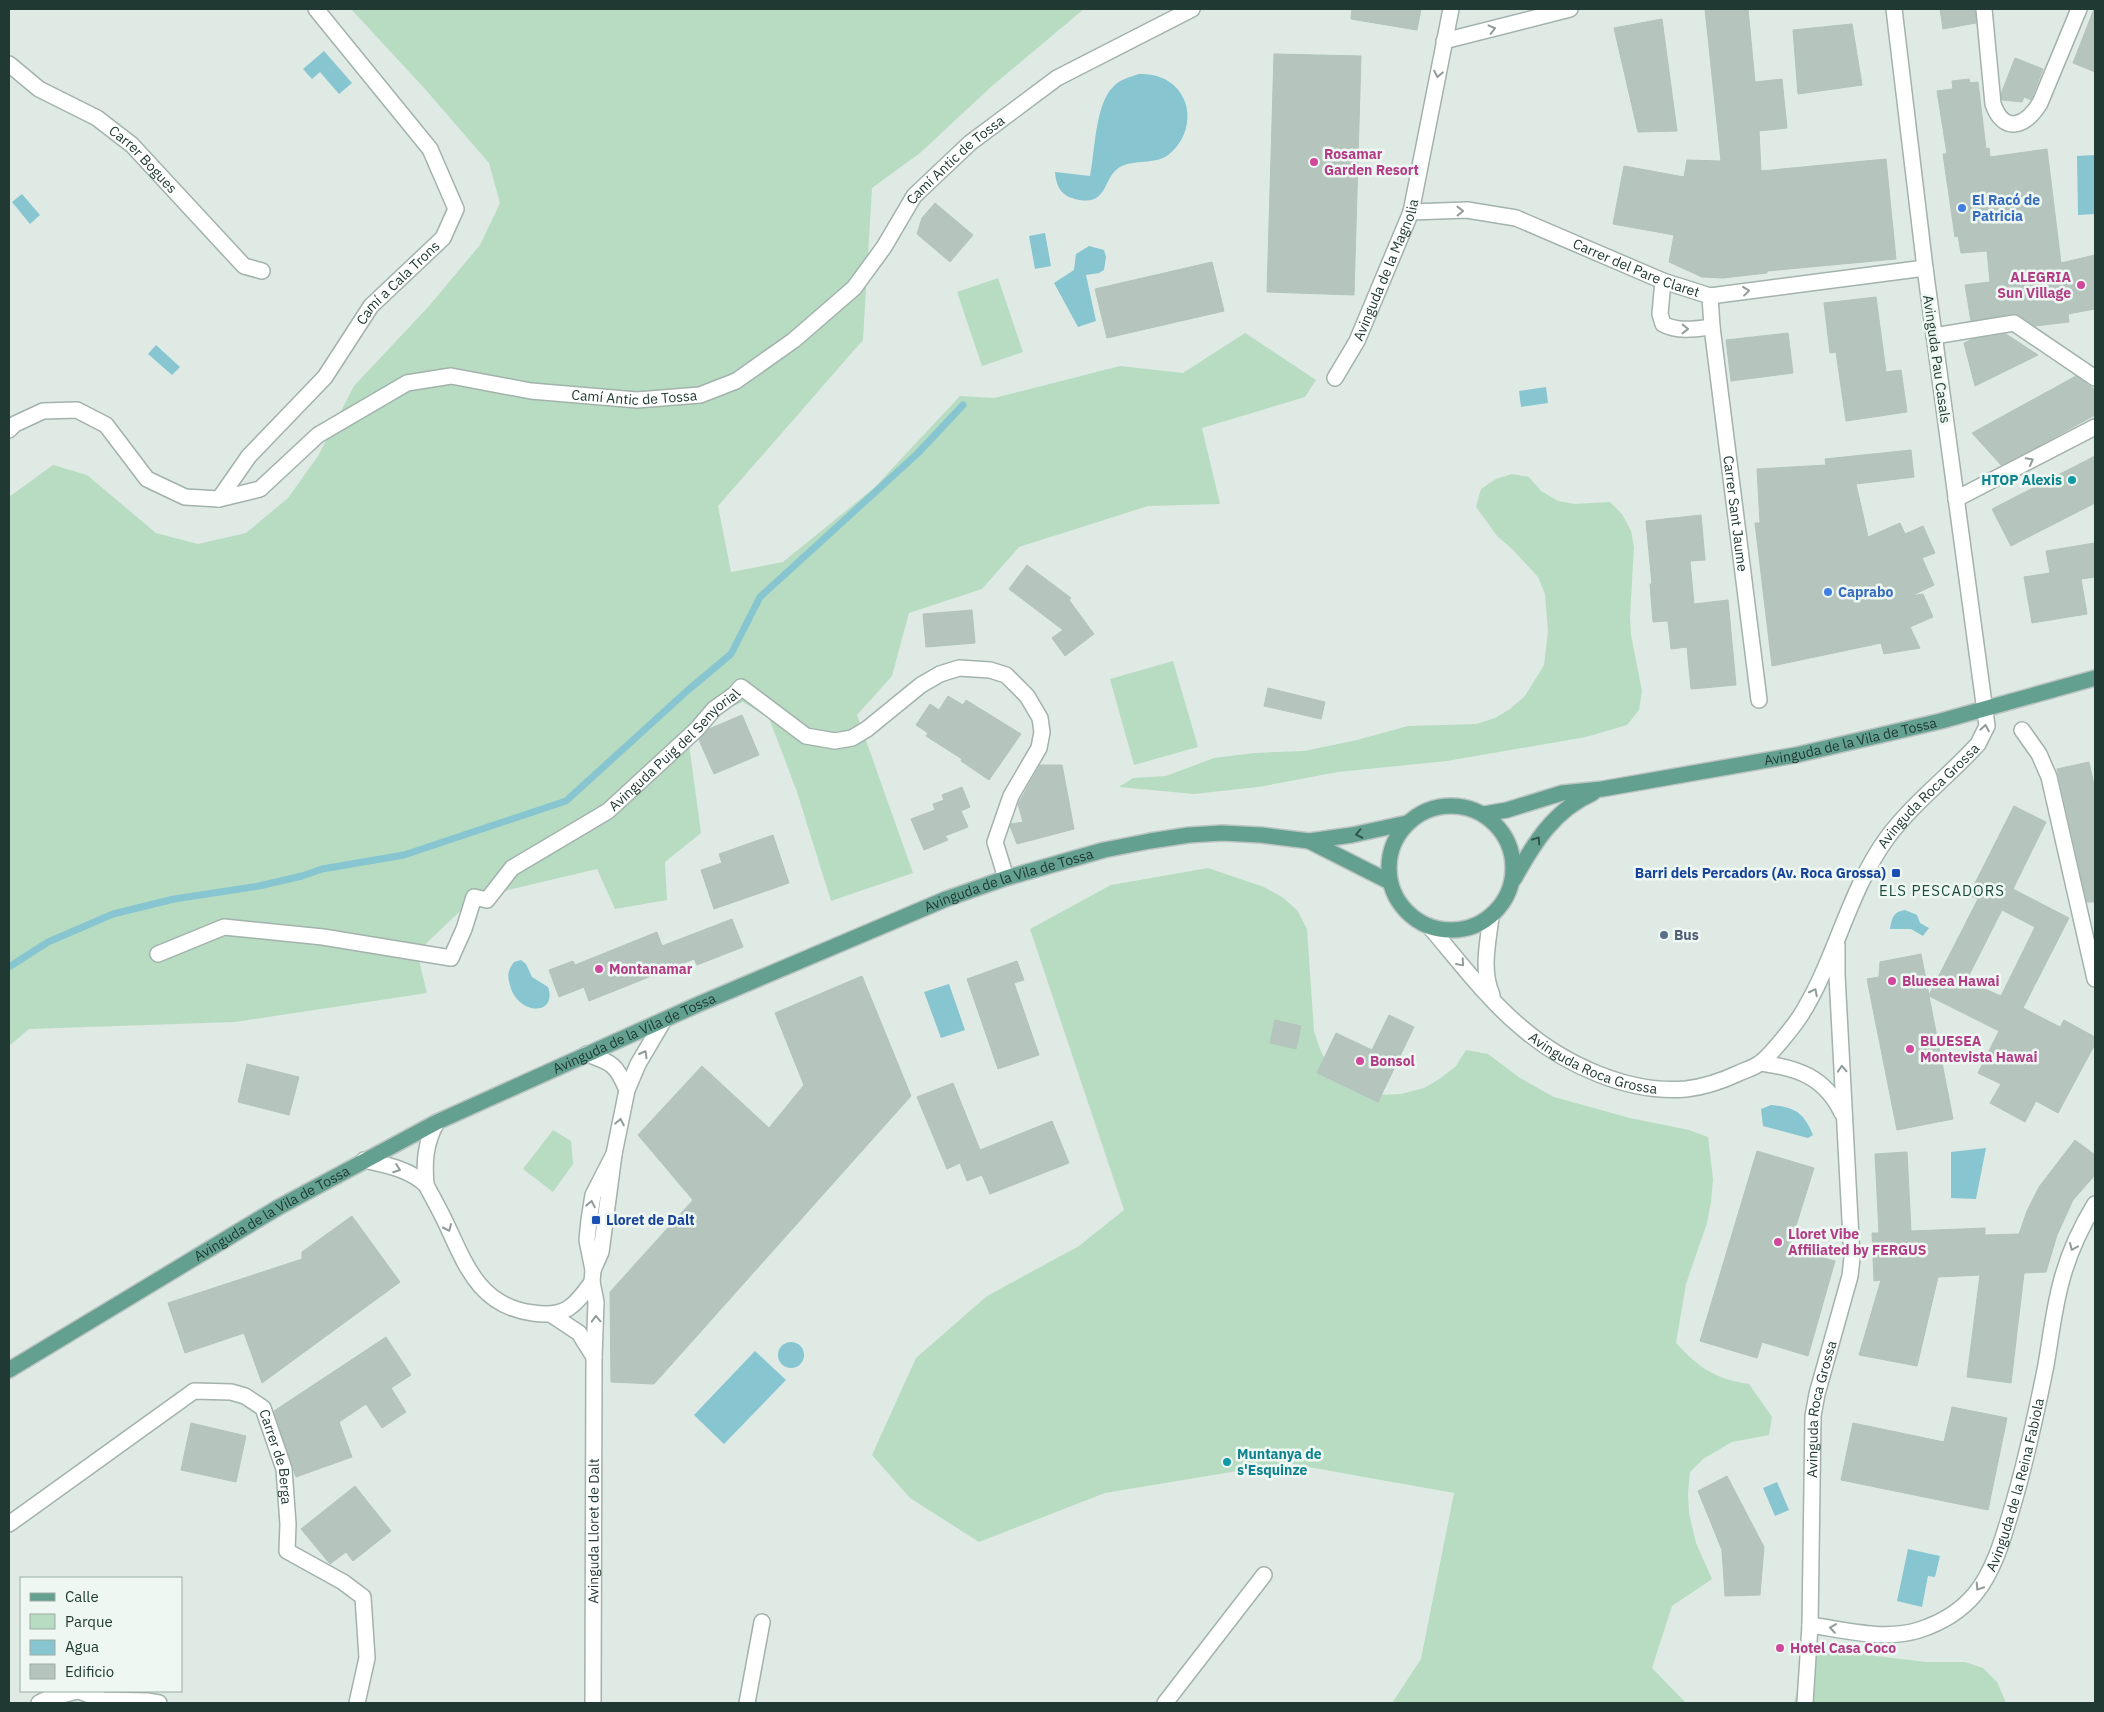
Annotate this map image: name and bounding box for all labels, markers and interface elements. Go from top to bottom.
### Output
one-way arrow [1487,24,1496,35]
one-way arrow [1433,69,1444,78]
street label: Camí Antic de Tossa [902,111,1009,207]
street label: Carrer Bogues [105,122,181,197]
place label: Rosamar Garden Resort [1324,145,1419,179]
marker: Rosamar Garden Resort [1308,156,1320,168]
place label: El Racó de Patricia [1972,191,2040,225]
street label: Avinguda de la Magnolia [1349,197,1422,344]
marker: El Racó de Patricia [1956,202,1968,214]
one-way arrow [1456,206,1464,216]
street label: Carrer del Pare Claret [1570,234,1702,301]
street label: Camí a Cala Trons [352,237,444,328]
place label: ALEGRIA Sun Village [1997,268,2071,302]
marker: ALEGRIA Sun Village [2075,279,2087,291]
one-way arrow [1742,286,1750,297]
street label: Avinguda Pau Casals [1919,294,1955,424]
one-way arrow [1682,324,1689,334]
street label: Camí Antic de Tossa [571,385,698,409]
street label: Carrer Sant Jaume [1719,454,1752,573]
one-way arrow [2025,457,2034,467]
place label: HTOP Alexis [1981,471,2062,489]
marker: HTOP Alexis [2066,474,2078,486]
place label: Caprabo [1838,583,1894,601]
marker: Caprabo [1822,586,1834,598]
street label: Avinguda Puig del Senyorial [605,685,745,815]
street label: Avinguda de la Vila de Tossa [1762,713,1939,769]
one-way arrow [1979,724,1989,733]
street label: Avinguda Roca Grossa [1874,739,1984,852]
one-way arrow [1355,828,1364,838]
one-way arrow [1531,837,1540,846]
street label: Avinguda de la Vila de Tossa [921,844,1096,916]
place label: Barri dels Percadors (Av. Roca Grossa) [1635,864,1886,882]
marker: Barri dels Percadors (Av. Roca Grossa) [1890,867,1902,879]
district label: ELS PESCADORS [1879,881,2005,900]
place label: Bus [1674,926,1699,944]
marker: Bus [1658,929,1670,941]
one-way arrow [1455,958,1464,967]
place label: Montanamar [609,960,693,978]
marker: Montanamar [593,963,605,975]
place label: Bluesea Hawai [1902,972,2000,990]
marker: Bluesea Hawai [1886,975,1898,987]
street label: Avinguda de la Vila de Tossa [550,989,719,1078]
one-way arrow [1808,989,1818,998]
street label: Avinguda Roca Grossa [1525,1028,1659,1098]
place label: BLUESEA Montevista Hawai [1920,1032,2037,1066]
marker: BLUESEA Montevista Hawai [1904,1043,1916,1055]
one-way arrow [637,1050,647,1059]
place label: Bonsol [1370,1052,1415,1070]
marker: Bonsol [1354,1055,1366,1067]
one-way arrow [1836,1065,1847,1073]
one-way arrow [615,1117,625,1126]
street label: Avinguda de la Vila de Tossa [191,1161,353,1265]
one-way arrow [392,1163,401,1173]
one-way arrow [586,1200,596,1209]
place label: Lloret de Dalt [606,1211,695,1229]
marker: Lloret de Dalt [590,1214,602,1226]
one-way arrow [442,1223,453,1232]
place label: Lloret Vibe Affiliated by FERGUS [1788,1225,1927,1259]
marker: Lloret Vibe Affiliated by FERGUS [1772,1236,1784,1248]
one-way arrow [2069,1242,2080,1251]
one-way arrow [591,1315,601,1323]
street label: Avinguda Roca Grossa [1803,1338,1841,1478]
street label: Avinguda de la Reina Fabiola [1982,1396,2048,1574]
street label: Carrer de Berga [255,1407,296,1506]
place label: Muntanya de s'Esquinze [1237,1445,1322,1479]
marker: Muntanya de s'Esquinze [1221,1456,1233,1468]
street label: Avinguda Lloret de Dalt [584,1458,603,1604]
legend [20,1577,182,1692]
one-way arrow [1976,1582,1985,1591]
text: Calle [65,1587,99,1606]
text: Parque [65,1612,113,1631]
one-way arrow [1828,1623,1836,1634]
text: Agua [65,1637,99,1656]
place label: Hotel Casa Coco [1790,1639,1896,1657]
marker: Hotel Casa Coco [1774,1642,1786,1654]
text: Edificio [65,1662,114,1681]

